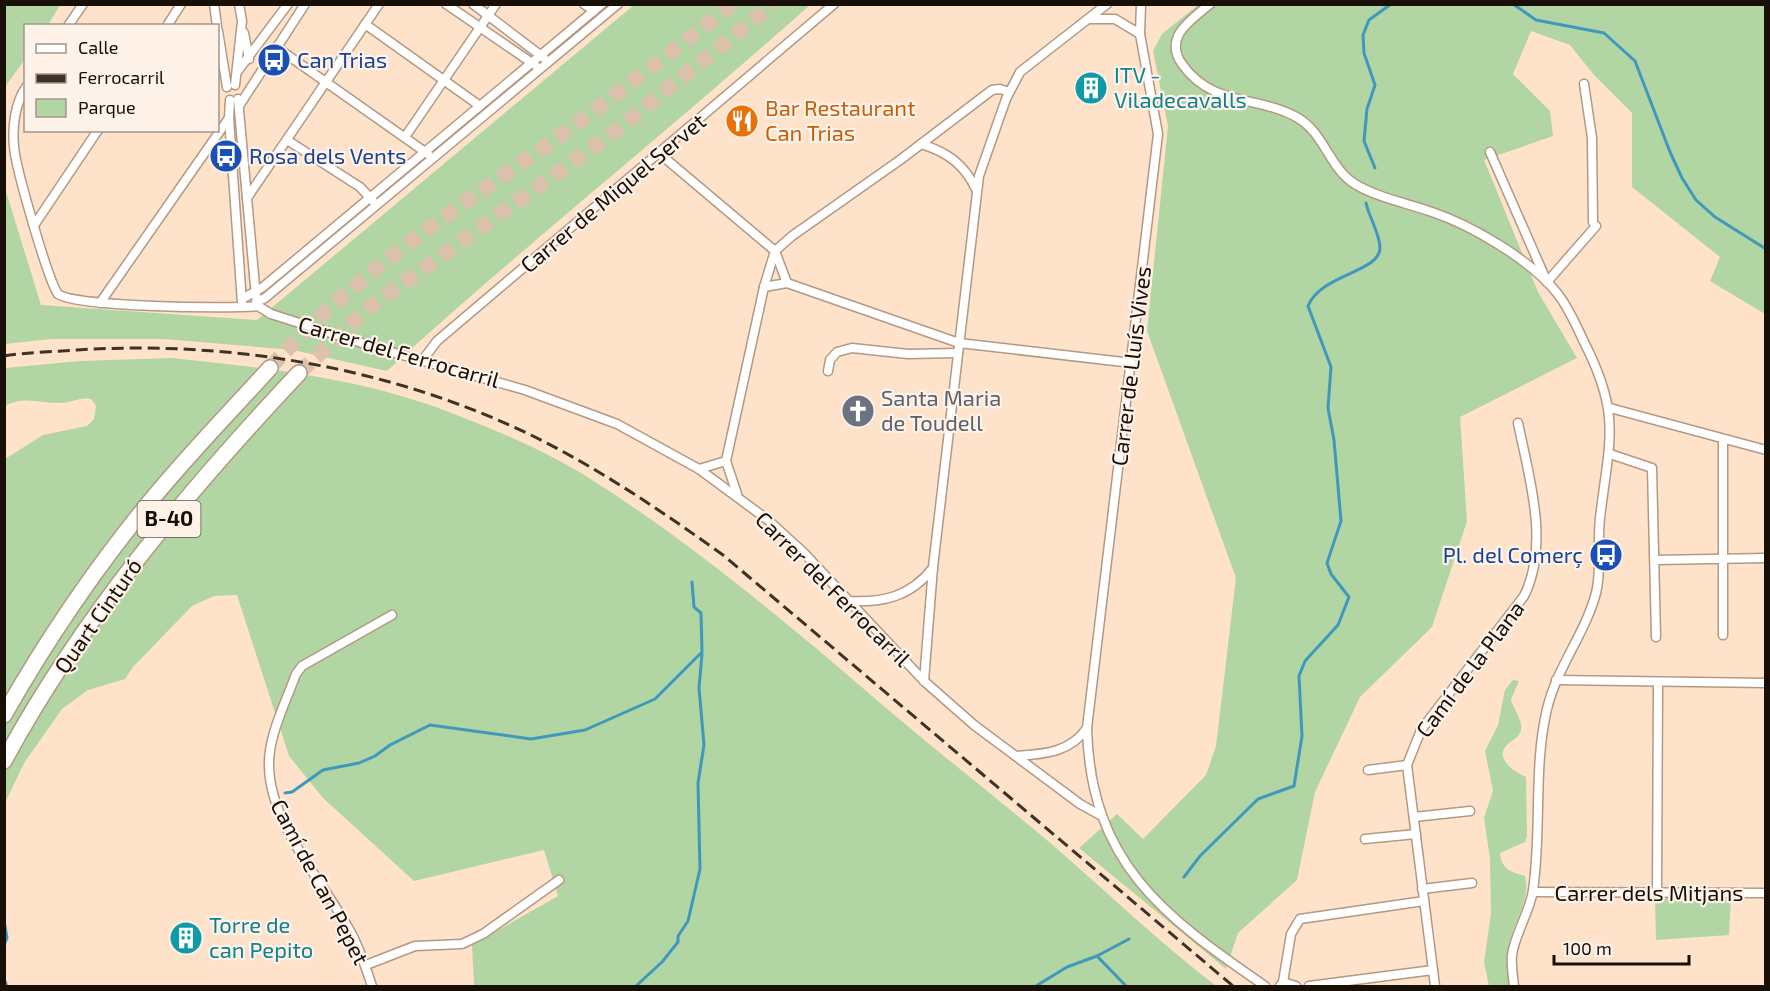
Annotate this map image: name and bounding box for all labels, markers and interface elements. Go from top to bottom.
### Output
legend [24,24,219,132]
text: Calle [78,36,119,58]
bus stop icon: Can Trias [256,42,292,78]
place label: Can Trias [297,46,387,72]
place label: ITV - Viladecavalls [1114,61,1247,112]
text: Ferrocarril [78,66,165,88]
building icon: ITV - Viladecavalls [1073,70,1109,106]
place label: Bar Restaurant Can Trias [765,94,916,145]
text: Parque [78,96,136,118]
restaurant icon: Bar Restaurant Can Trias [724,103,760,139]
street label: Carrer de Miquel Servet [515,107,710,277]
bus stop icon: Rosa dels Vents [208,138,244,174]
place label: Rosa dels Vents [249,142,406,168]
street label: Carrer de Lluís Vives [1105,264,1155,467]
street label: Carrer del Ferrocarril [296,310,503,392]
place label: Santa Maria de Toudell [881,384,1001,435]
church icon: Santa Maria de Toudell [840,393,876,429]
road number: B-40 [138,501,201,537]
street label: Carrer del Ferrocarril [751,506,917,671]
bus stop icon: Pl. del Comerç [1588,537,1624,573]
place label: Pl. del Comerç [1443,541,1583,569]
street label: Quart Cinturó [48,553,147,678]
street label: Camí de la Plana [1410,595,1529,742]
street label: Camí de Can Pepet [266,794,375,969]
street label: Carrer dels Mitjans [1555,879,1743,906]
place label: Torre de can Pepito [209,911,313,962]
building icon: Torre de can Pepito [168,920,204,956]
scale bar [1554,928,1689,966]
text: 100 m [1563,937,1612,959]

